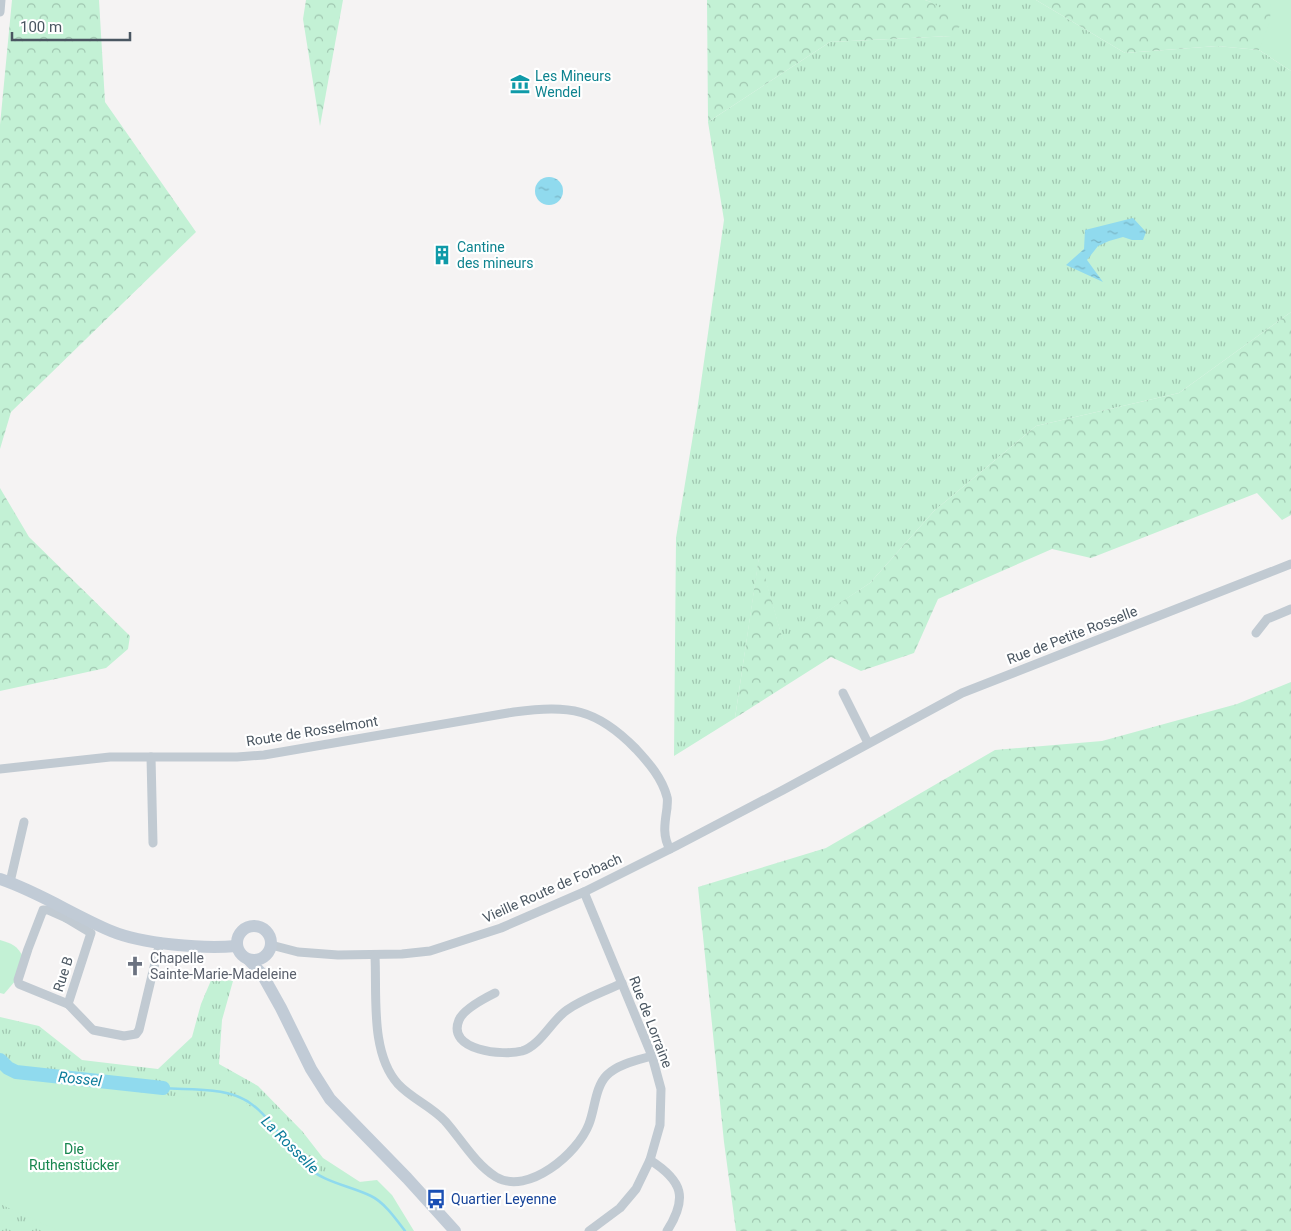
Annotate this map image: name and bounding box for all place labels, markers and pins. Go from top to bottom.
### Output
place label: Les Mineurs Wendel [535,68,611,100]
museum icon: Les Mineurs Wendel [509,73,531,95]
place label: Cantine des mineurs [457,239,534,271]
building icon: Cantine des mineurs [431,244,453,266]
place label: Chapelle Sainte-Marie-Madeleine [150,950,297,982]
church icon: Chapelle Sainte-Marie-Madeleine [124,955,146,977]
bus stop icon: Quartier Leyenne [425,1188,447,1210]
place label: Quartier Leyenne [451,1191,556,1207]

